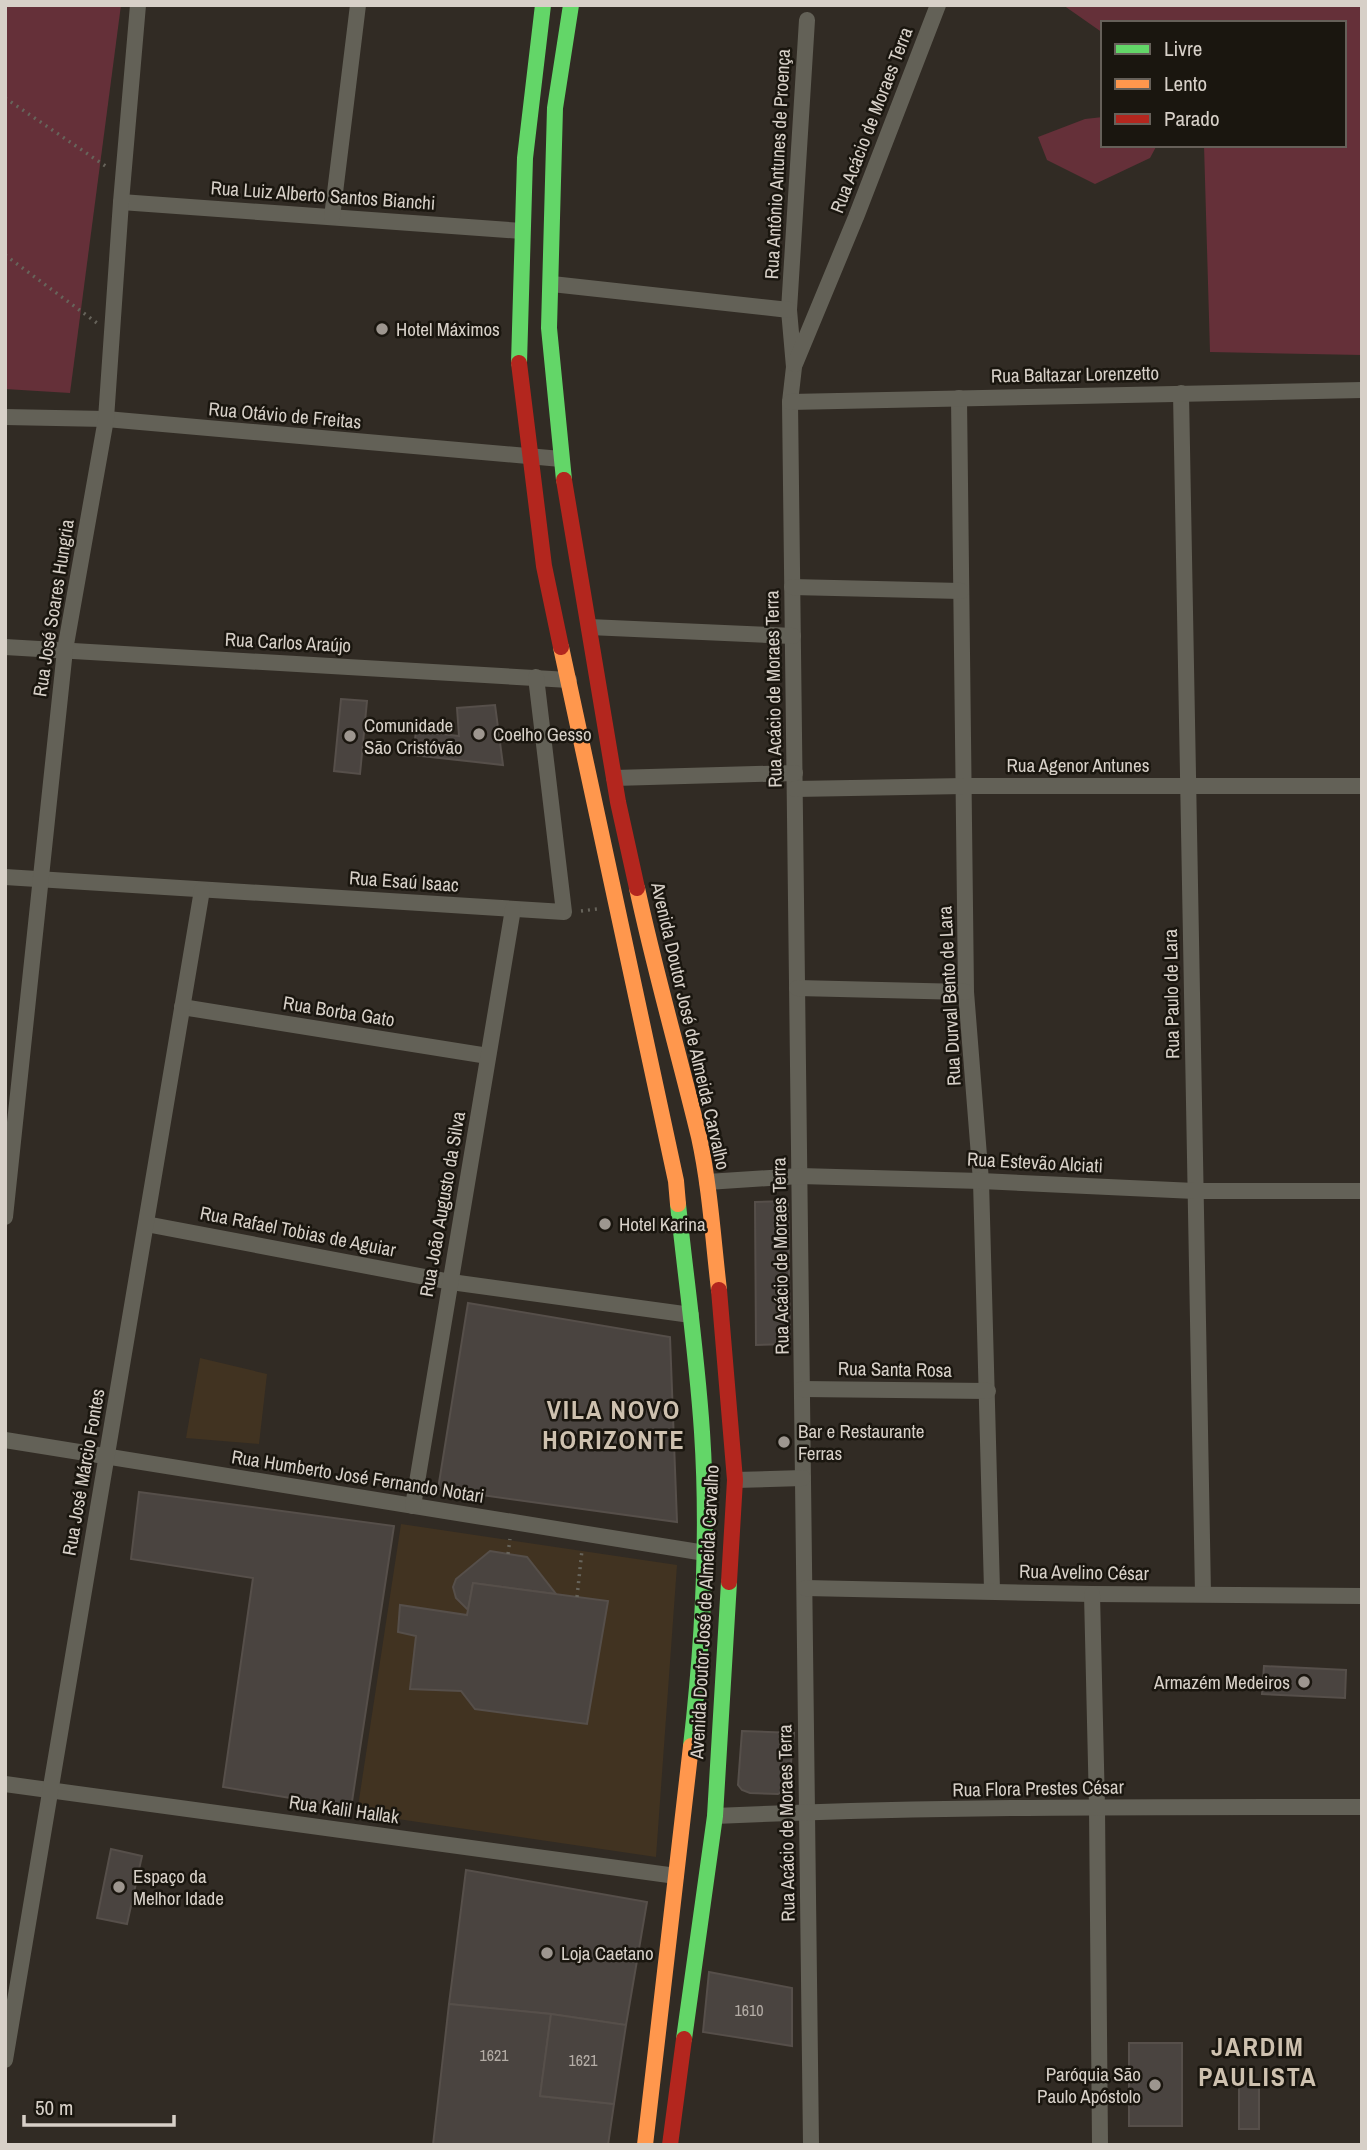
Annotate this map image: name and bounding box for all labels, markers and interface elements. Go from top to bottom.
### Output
legend [1101,21,1346,147]
street label: Rua Acácio de Moraes Terra [824,23,919,217]
text: Livre [1164,34,1202,63]
street label: Rua Antônio Antunes de Proença [758,48,796,280]
text: Lento [1164,69,1207,98]
text: Parado [1164,104,1220,133]
street label: Rua Luiz Alberto Santos Bianchi [210,174,436,216]
place label: Hotel Máximos [396,316,500,342]
marker: Hotel Máximos [374,321,390,337]
street label: Rua Baltazar Lorenzetto [991,360,1159,388]
street label: Rua Otávio de Freitas [208,395,363,435]
street label: Rua José Soares Hungria [26,517,80,699]
street label: Rua Acácio de Moraes Terra [758,590,788,788]
street label: Rua Carlos Araújo [224,626,352,658]
place label: Comunidade São Cristóvão [364,712,463,760]
place label: Coelho Gesso [493,721,592,747]
marker: Coelho Gesso [471,726,487,742]
marker: Comunidade São Cristóvão [342,728,358,744]
street label: Rua Agenor Antunes [1007,752,1150,778]
street label: Rua Esaú Isaac [348,864,460,898]
street label: Avenida Doutor José de Almeida Carvalho [645,879,737,1172]
street label: Rua Durval Bento de Lara [931,905,967,1087]
street label: Rua Paulo de Lara [1157,928,1185,1059]
street label: Rua Borba Gato [281,989,397,1033]
street label: Rua João Augusto da Silva [413,1109,471,1299]
street label: Rua Estevão Alciati [966,1145,1104,1179]
street label: Rua Acácio de Moraes Terra [765,1157,795,1355]
street label: Rua Rafael Tobias de Aguiar [198,1199,399,1263]
place label: Hotel Karina [619,1211,706,1237]
marker: Hotel Karina [597,1216,613,1232]
street label: Rua Santa Rosa [838,1355,953,1383]
street label: Rua José Márcio Fontes [56,1386,111,1557]
district label: VILA NOVO HORIZONTE [542,1392,686,1457]
place label: Bar e Restaurante Ferras [798,1418,924,1466]
marker: Bar e Restaurante Ferras [776,1434,792,1450]
street label: Rua Humberto José Fernando Notari [230,1443,486,1509]
street label: Avenida Doutor José de Almeida Carvalho [683,1464,725,1761]
street label: Rua Avelino César [1019,1558,1150,1586]
place label: Armazém Medeiros [1153,1669,1290,1695]
marker: Armazém Medeiros [1296,1674,1312,1690]
street label: Rua Acácio de Moraes Terra [771,1724,801,1922]
street label: Rua Flora Prestes César [952,1773,1125,1802]
street label: Rua Kalil Hallak [287,1788,401,1830]
place label: Espaço da Melhor Idade [133,1863,224,1911]
marker: Espaço da Melhor Idade [111,1879,127,1895]
place label: Loja Caetano [561,1940,654,1966]
marker: Loja Caetano [539,1945,555,1961]
house number: 1610 [734,1999,764,2021]
district label: JARDIM PAULISTA [1198,2029,1318,2094]
house number: 1621 [479,2044,509,2066]
house number: 1621 [568,2049,598,2071]
place label: Paróquia São Paulo Apóstolo [1037,2061,1141,2109]
marker: Paróquia São Paulo Apóstolo [1147,2077,1163,2093]
scale bar [24,2084,175,2128]
text: 50 m [35,2093,73,2122]

